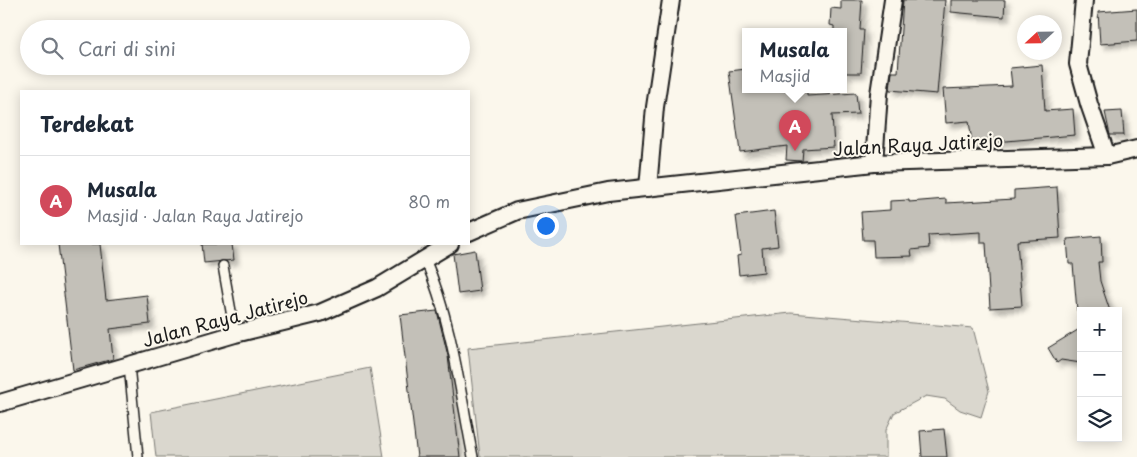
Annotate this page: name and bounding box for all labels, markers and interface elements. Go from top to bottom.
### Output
north arrow [1017,15,1062,60]
search box [20,20,470,75]
popup [742,28,847,93]
icon: search [38,34,66,62]
text: Cari di sini [78,34,176,62]
text: Musala [759,35,830,63]
text: Masjid [759,63,811,87]
text: Terdekat [40,107,134,139]
pin: A [779,110,811,151]
street label: Jalan Raya Jatirejo [832,126,1004,162]
text: Musala [87,175,157,203]
text: A [50,189,62,213]
text: 80 m [408,189,450,213]
text: Masjid · Jalan Raya Jatirejo [87,203,303,227]
your location [533,213,559,239]
street label: Jalan Raya Jatirejo [139,283,311,353]
map controls [1077,307,1122,442]
button: + [1077,307,1122,352]
button: − [1077,352,1122,397]
button: layers [1077,397,1122,442]

